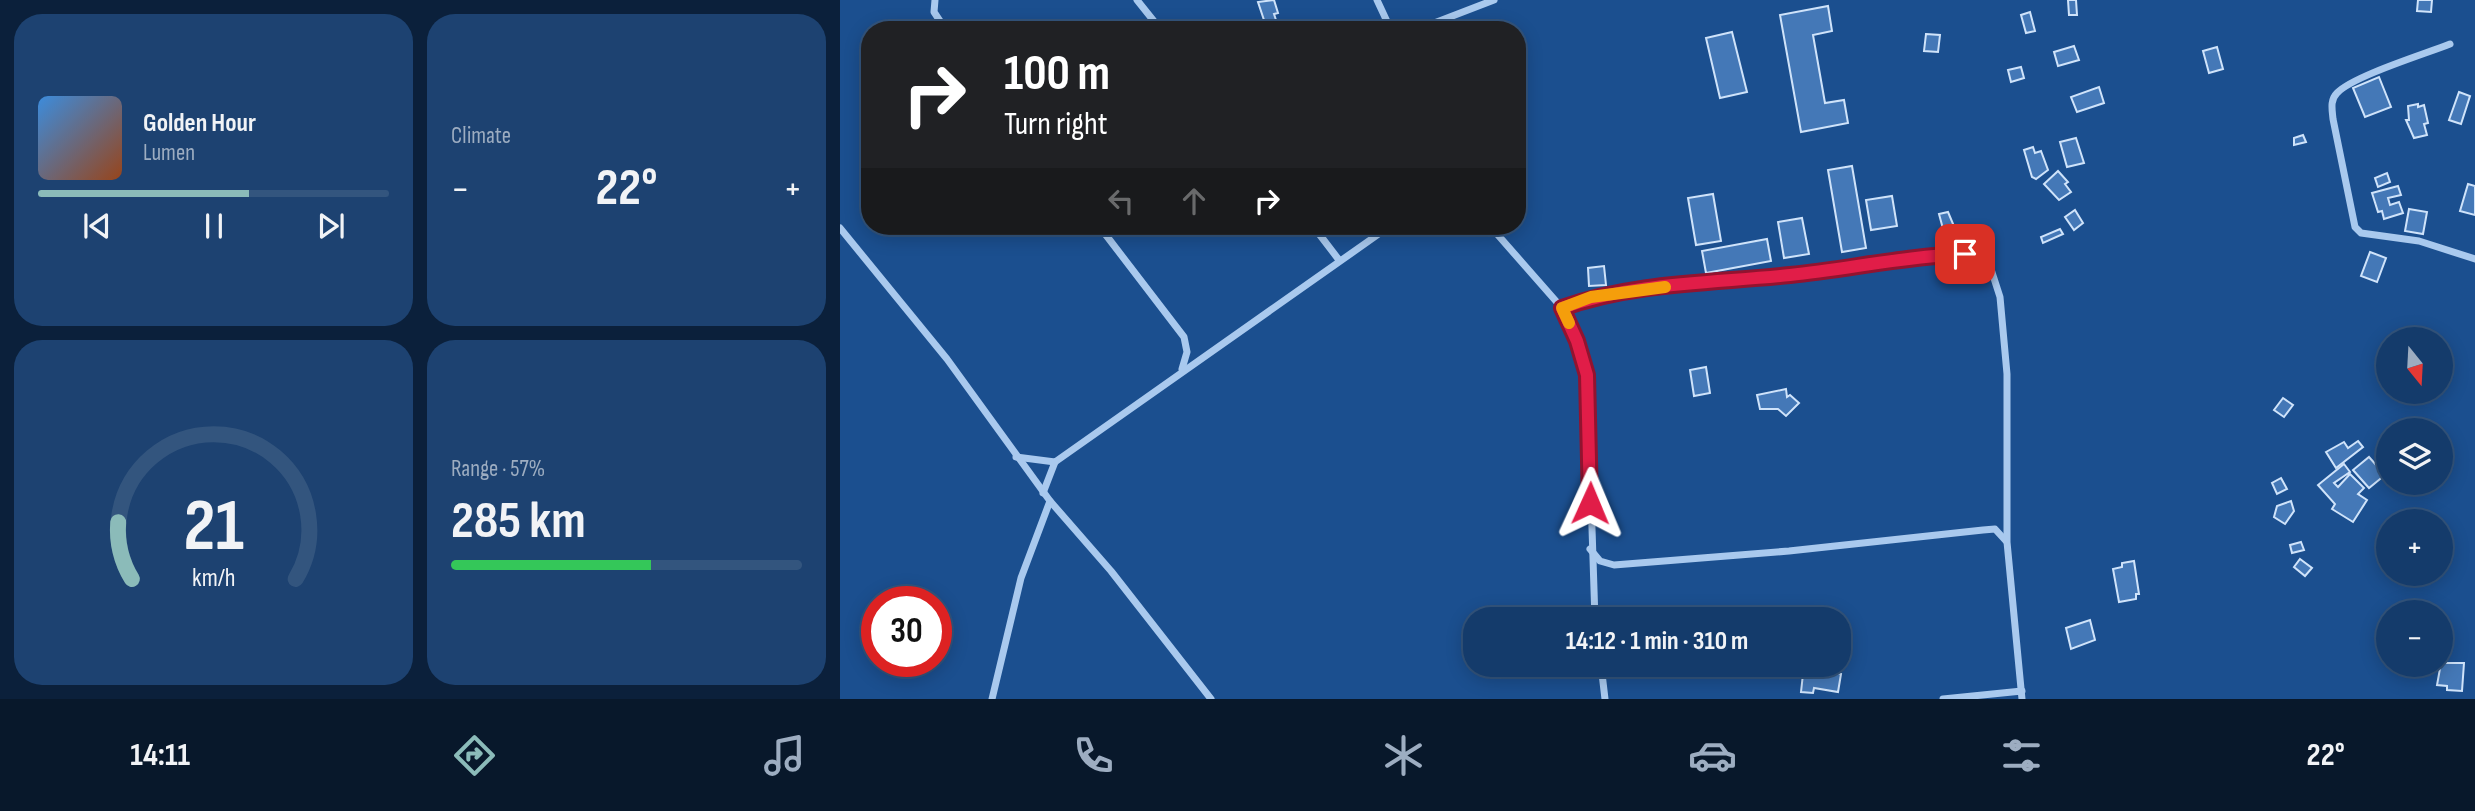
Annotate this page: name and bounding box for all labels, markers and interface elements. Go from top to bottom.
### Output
text: 100 m [1004,45,1110,104]
icon: right [889,49,980,140]
text: Turn right [1004,105,1108,144]
text: Golden Hour [143,108,256,139]
text: Climate [451,122,511,150]
text: Lumen [143,139,195,167]
text: 22° [595,157,658,220]
text: − [451,167,470,212]
text: + [783,167,802,212]
icon: left [1102,182,1140,220]
icon: ahead [1175,182,1213,220]
icon: right [1248,182,1286,220]
icon: previous [78,207,116,245]
icon: pause [195,207,233,245]
icon: next [312,207,350,245]
pin [1935,224,1995,284]
icon: arrive [1946,235,1984,273]
north arrow [2376,327,2454,404]
map controls [2376,327,2453,677]
button: layers [2376,418,2453,495]
text: Range · 57% [451,455,545,483]
position arrow [1553,466,1627,540]
text: 21 [183,483,244,571]
text: 285 km [451,490,586,553]
button: + [2376,509,2453,586]
text: km/h [192,562,235,593]
speed limit sign: 30 [861,586,952,677]
button: − [2376,600,2453,677]
text: 14:12 · 1 min · 310 m [1566,626,1748,657]
icon: directions [450,731,499,780]
icon: music [760,731,809,780]
icon: phone [1069,731,1118,780]
icon: climate [1379,731,1428,780]
icon: car [1688,731,1737,780]
icon: filters [1997,731,2046,780]
text: 14:11 [130,736,190,775]
text: 22° [2307,736,2345,775]

